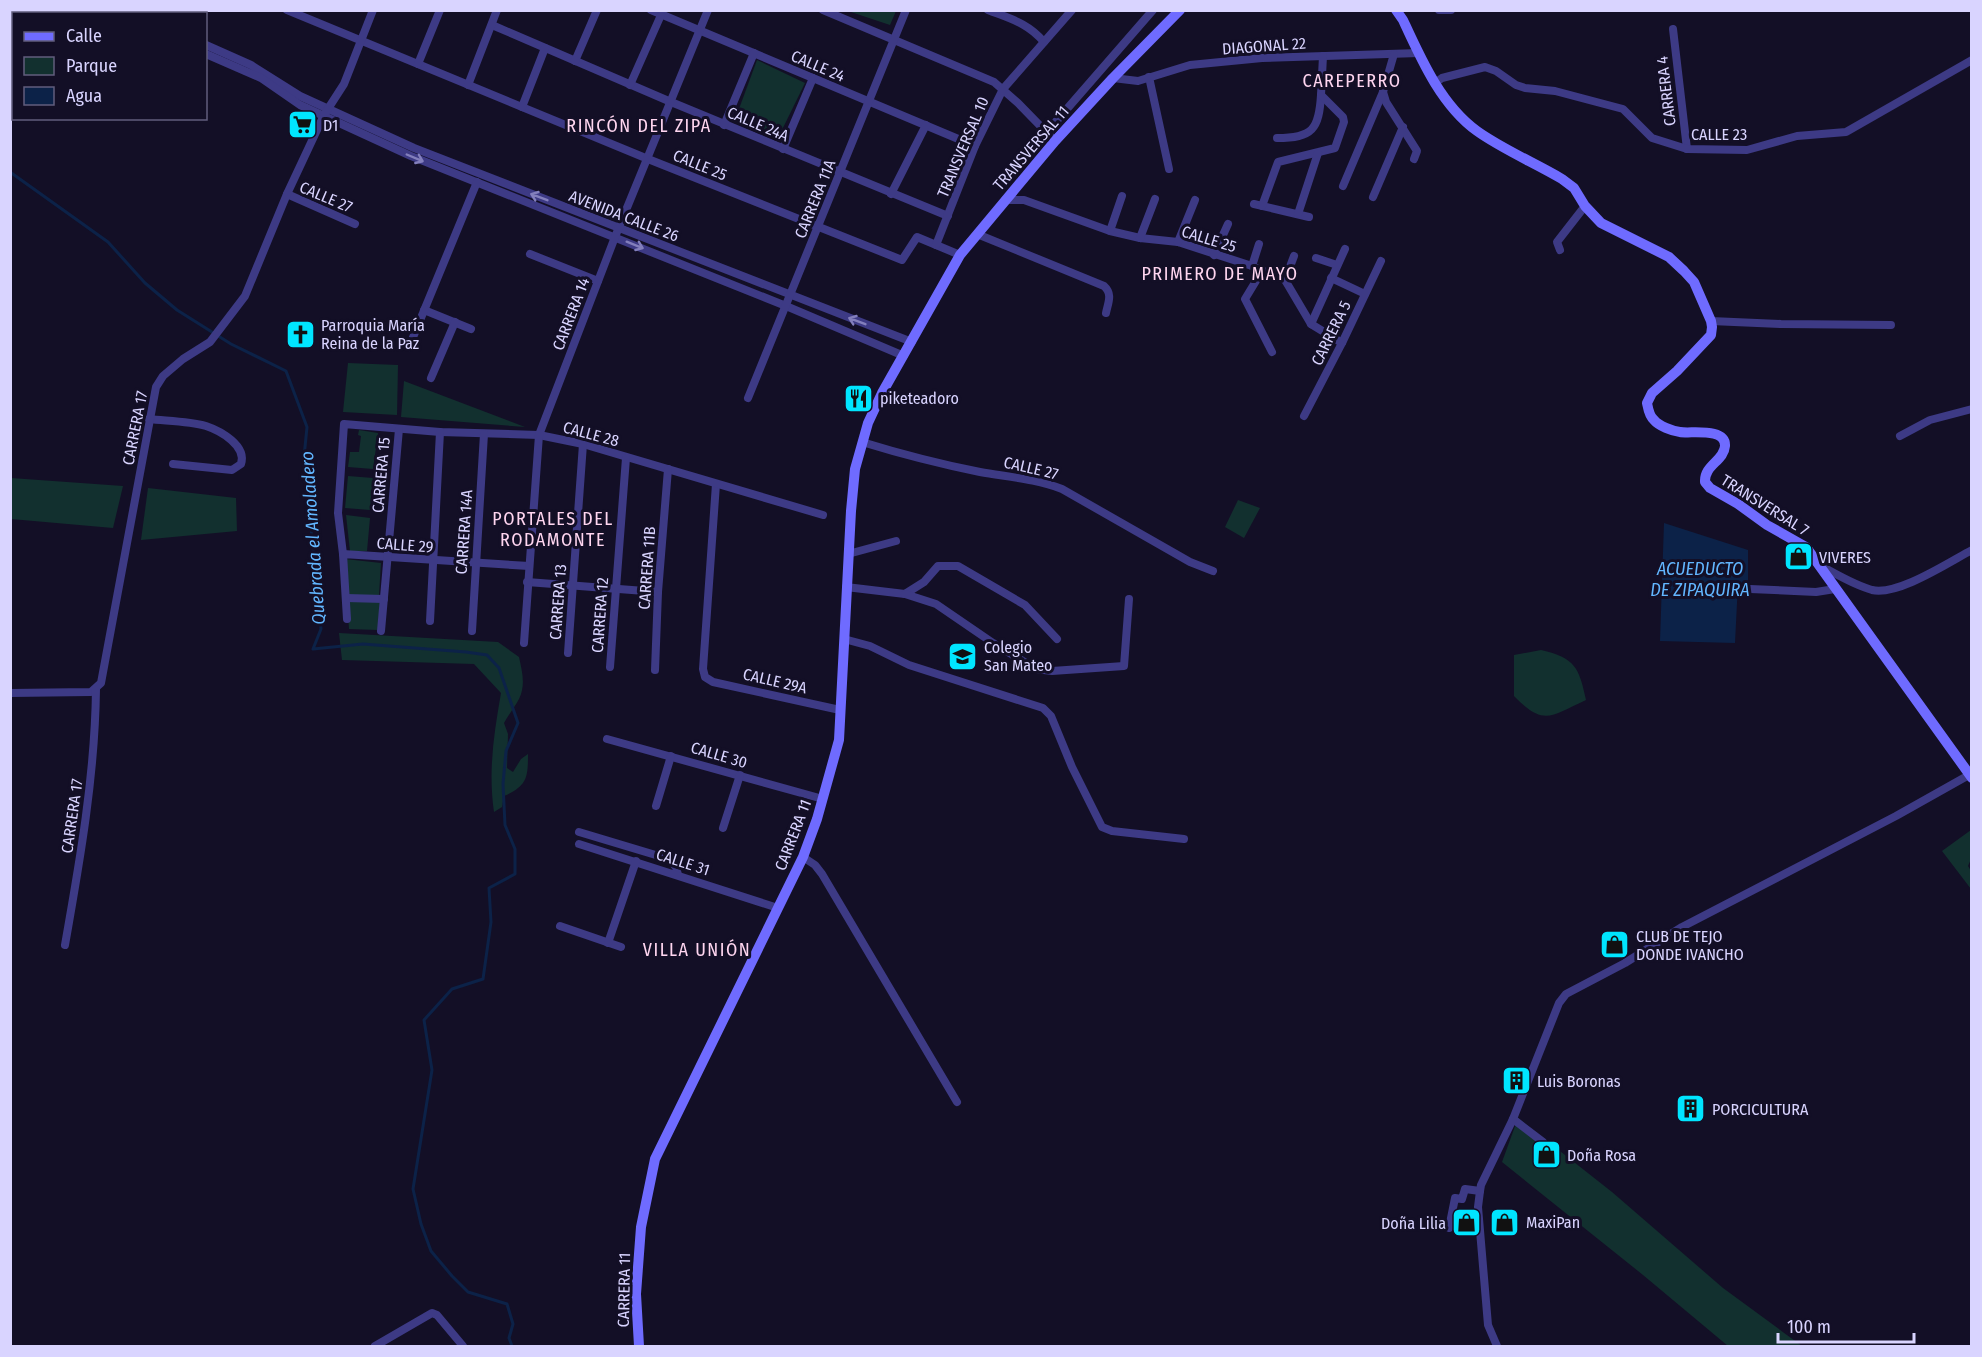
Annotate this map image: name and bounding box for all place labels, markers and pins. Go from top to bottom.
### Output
supermarket icon: D1 [286,109,318,141]
place label: D1 [323,116,338,135]
place label: Parroquia María Reina de la Paz [321,316,425,353]
church icon: Parroquia María Reina de la Paz [284,318,316,350]
restaurant icon: piketeadoro [843,382,875,414]
place label: piketeadoro [880,389,959,408]
shop icon: VIVERES [1782,541,1814,573]
place label: VIVERES [1819,548,1871,567]
place label: Colegio San Mateo [984,638,1053,675]
school or university icon: Colegio San Mateo [947,640,979,672]
place label: CLUB DE TEJO DONDE IVANCHO [1636,927,1744,964]
shop icon: CLUB DE TEJO DONDE IVANCHO [1599,929,1631,961]
building icon: Luis Boronas [1500,1065,1532,1097]
place label: Luis Boronas [1537,1072,1621,1091]
building icon: PORCICULTURA [1675,1093,1707,1125]
place label: PORCICULTURA [1712,1100,1809,1119]
shop icon: Doña Rosa [1530,1139,1562,1171]
place label: Doña Rosa [1567,1146,1636,1165]
shop icon: MaxiPan [1489,1206,1521,1238]
shop icon: Doña Lilia [1451,1207,1483,1239]
place label: MaxiPan [1526,1213,1580,1232]
place label: Doña Lilia [1381,1214,1446,1233]

